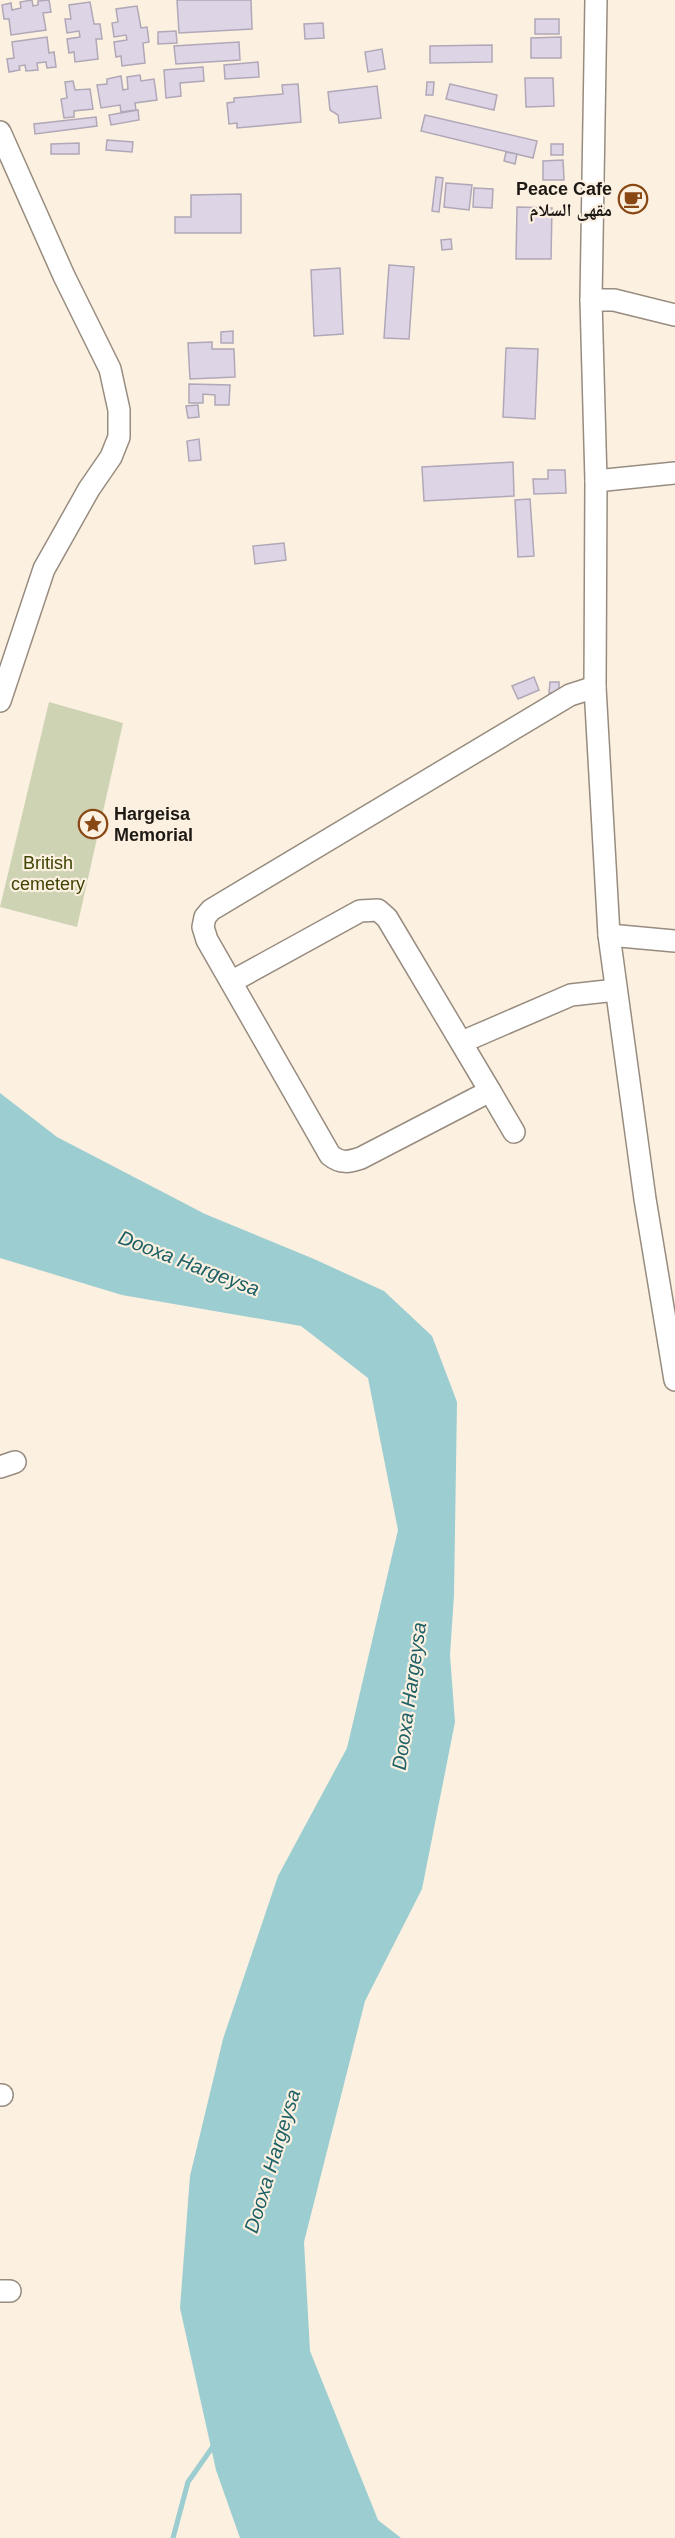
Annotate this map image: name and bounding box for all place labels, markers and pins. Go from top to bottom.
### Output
place label: Peace Cafe مقهى السلام [516,179,612,222]
cafe icon: Peace Cafe مقهى السلام [617,183,649,215]
place label: Hargeisa Memorial [114,804,193,845]
place icon: Hargeisa Memorial [77,808,109,840]

